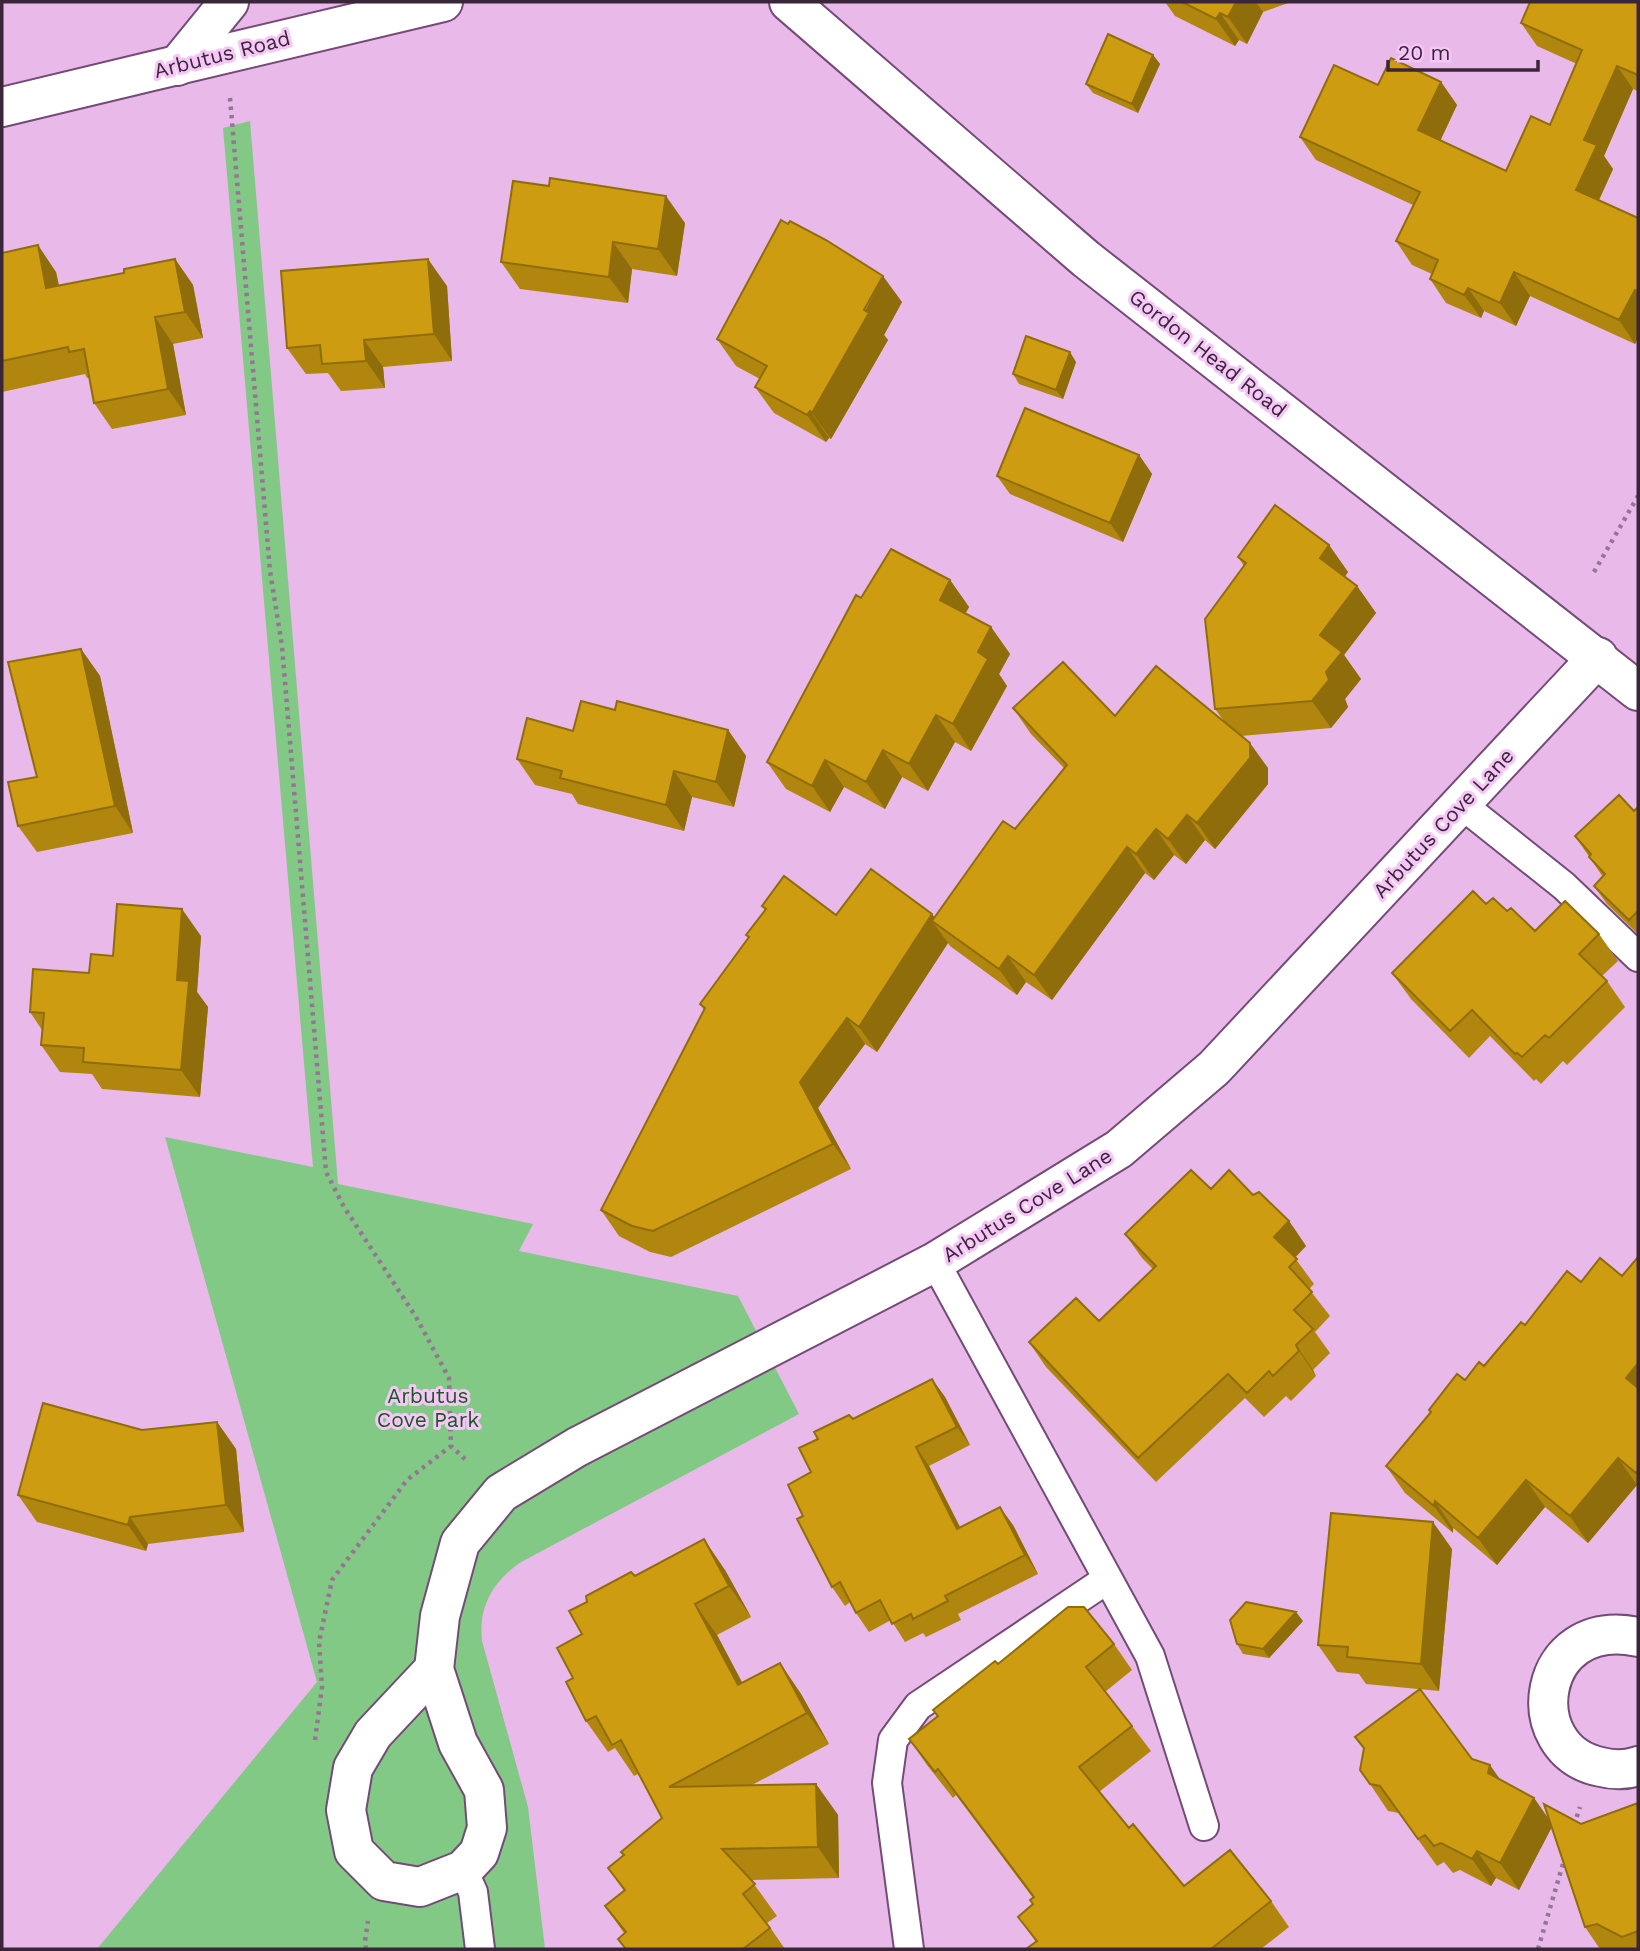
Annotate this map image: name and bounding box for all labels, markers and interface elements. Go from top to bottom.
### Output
street label: Arbutus Road [151,25,293,83]
scale bar [1388,28,1538,72]
text: 20 m [1398,40,1450,65]
street label: Gordon Head Road [1124,284,1292,422]
street label: Arbutus Cove Lane [1367,743,1519,903]
street label: Arbutus Cove Lane [938,1143,1116,1267]
park label: Arbutus Cove Park [377,1383,479,1432]

